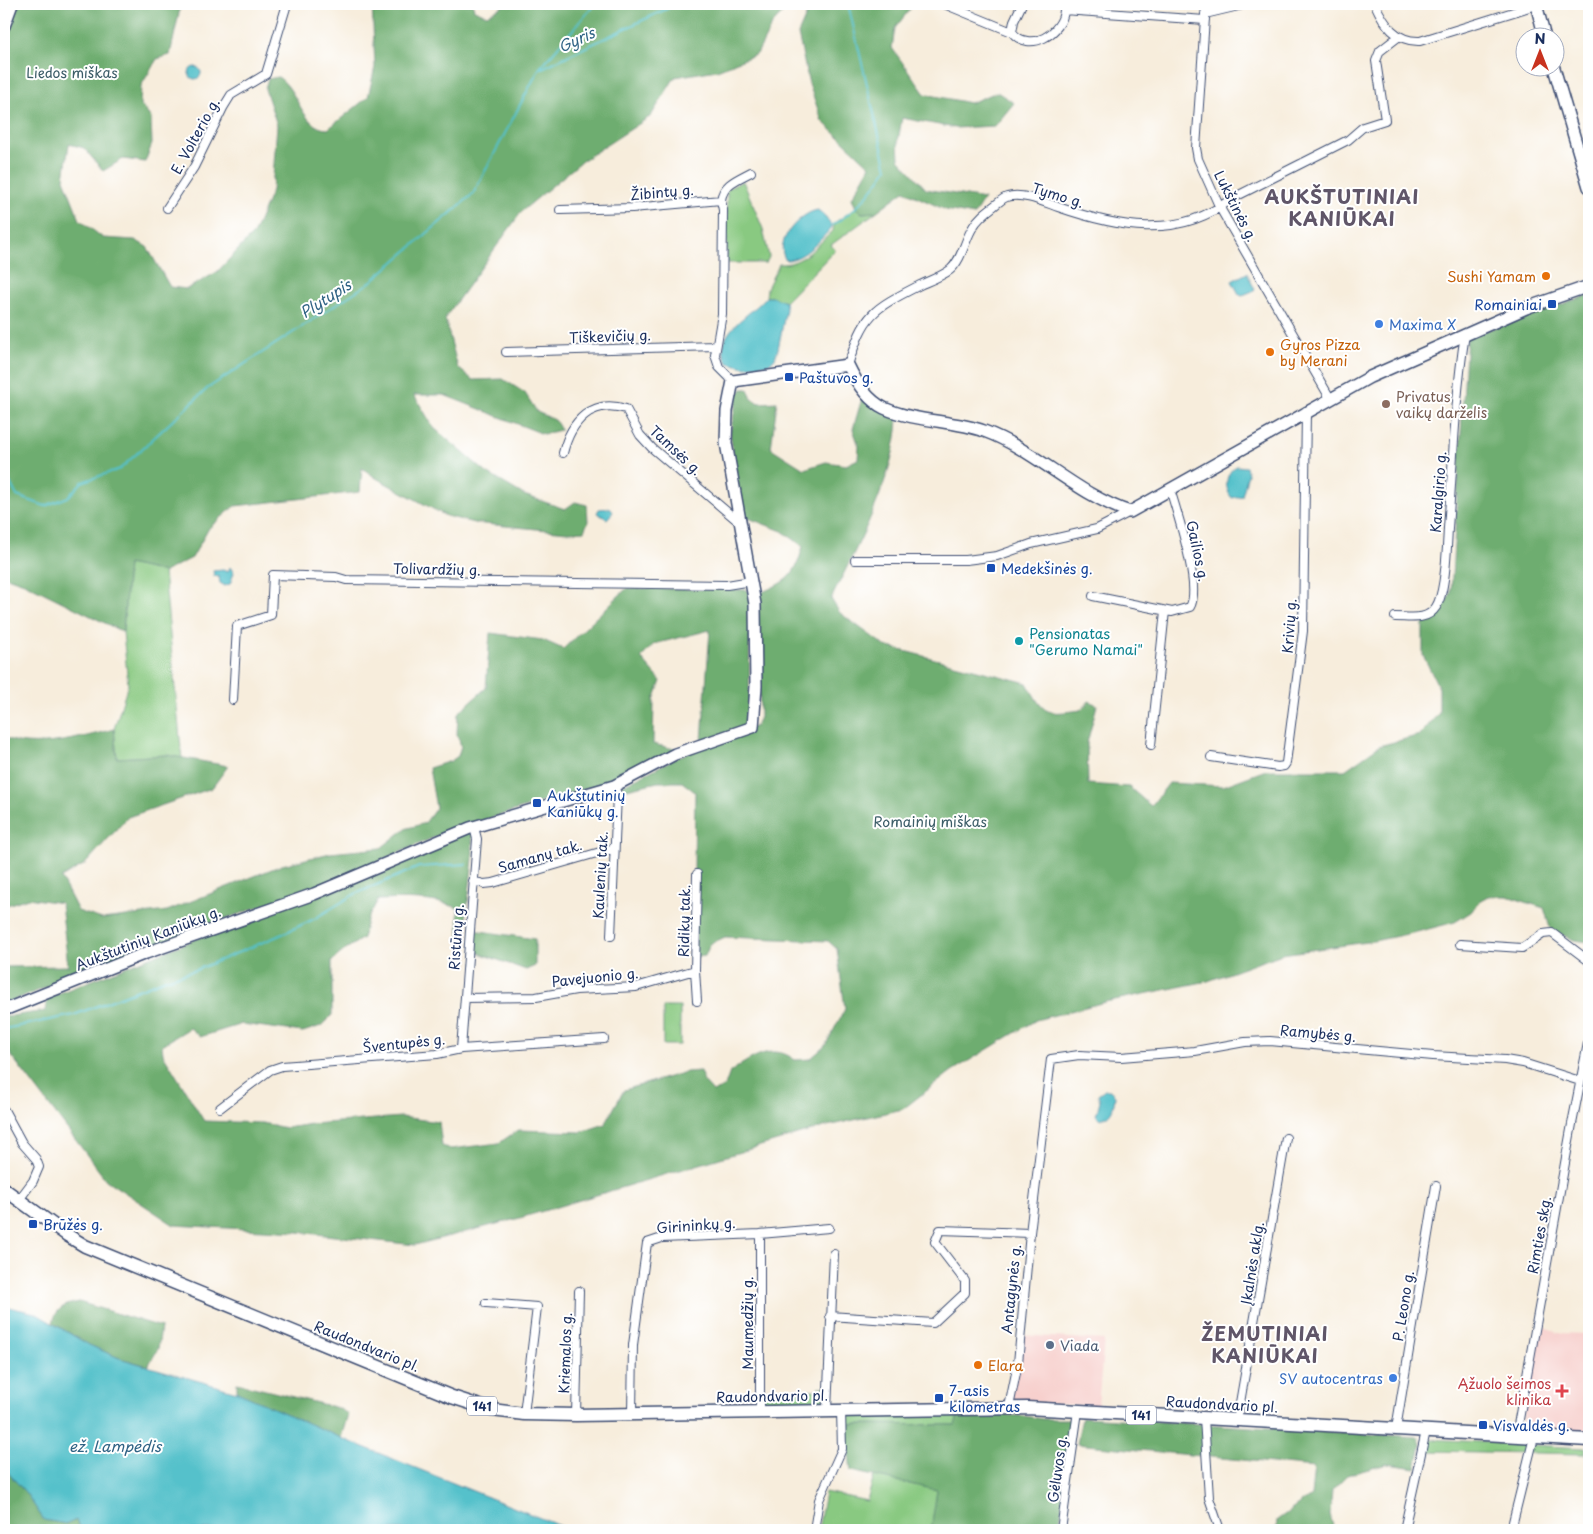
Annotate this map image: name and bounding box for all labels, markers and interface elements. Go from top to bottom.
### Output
water label: Gyris [554,20,599,57]
north arrow [1516,28,1566,78]
text: N [1534,28,1546,49]
park label: Liedos miškas [26,62,118,83]
street label: E. Volterio g. [165,94,225,178]
street label: Lukštinės g. [1209,167,1263,245]
street label: Tymo g. [1030,177,1086,213]
street label: Žibintų g. [629,179,695,205]
district label: AUKŠTUTINIAI KANIŪKAI [1265,182,1419,232]
place label: Sushi Yamam [1447,266,1536,287]
marker: Sushi Yamam [1540,270,1552,282]
water label: Plytupis [295,272,356,323]
place label: Romainiai [1474,294,1542,315]
marker: Romainiai [1546,298,1558,310]
place label: Maxima X [1389,314,1456,335]
marker: Maxima X [1373,318,1385,330]
street label: Tiškevičių g. [569,324,651,348]
place label: Gyros Pizza by Merani [1280,334,1360,371]
marker: Gyros Pizza by Merani [1264,346,1276,358]
place label: Paštuvos g. [799,367,874,388]
marker: Paštuvos g. [783,371,795,383]
place label: Privatus vaikų darželis [1396,386,1487,423]
marker: Privatus vaikų darželis [1380,398,1392,410]
street label: Tamsės g. [645,420,707,480]
street label: Karalgirio g. [1425,450,1451,534]
street label: Gailios g. [1181,518,1215,584]
street label: Tolivardžių g. [393,558,481,580]
place label: Medekšinės g. [1001,558,1093,579]
marker: Medekšinės g. [985,562,997,574]
street label: Krivių g. [1277,598,1301,654]
place label: Pensionatas "Gerumo Namai" [1029,623,1143,660]
marker: Pensionatas "Gerumo Namai" [1013,635,1025,647]
place label: Aukštutinių Kaniūkų g. [547,785,625,822]
marker: Aukštutinių Kaniūkų g. [531,797,543,809]
park label: Romainių miškas [873,811,987,832]
street label: Kaulenių tak. [587,830,613,920]
street label: Samanų tak. [495,834,585,878]
street label: Ridikų tak. [673,884,695,958]
street label: Aukštutinių Kaniūkų g. [72,901,224,975]
street label: Ristūnų g. [443,903,469,971]
street label: Pavejuonio g. [551,962,639,992]
street label: Ramybės g. [1279,1019,1357,1047]
street label: Šventupės g. [362,1028,446,1058]
street label: Rimties skg. [1522,1194,1556,1276]
street label: Girininkų g. [656,1212,736,1238]
place label: Brūžės g. [43,1214,103,1235]
marker: Brūžės g. [27,1218,39,1230]
street label: Įkalnės aklg. [1235,1220,1269,1307]
street label: Antagynės g. [996,1243,1026,1335]
street label: P. Leono g. [1387,1269,1419,1343]
street label: Maumedžių g. [737,1276,758,1370]
street label: Kriemalos g. [553,1312,577,1394]
street label: Raudondvario pl. [311,1315,423,1377]
district label: ŽEMUTINIAI KANIŪKAI [1201,1319,1329,1369]
place label: Viada [1060,1335,1099,1356]
marker: Viada [1044,1339,1056,1351]
place label: Elara [988,1355,1024,1376]
marker: Elara [972,1359,984,1371]
place label: SV autocentras [1279,1368,1383,1389]
marker: SV autocentras [1387,1372,1399,1384]
place label: Ąžuolo šeimos klinika [1458,1373,1551,1410]
place label: 7-asis kilometras [949,1380,1020,1417]
marker: Ąžuolo šeimos klinika [1555,1384,1569,1398]
street label: Raudondvario pl. [716,1385,828,1407]
street label: Raudondvario pl. [1165,1391,1279,1417]
marker: 7-asis kilometras [933,1392,945,1404]
road number: 141 [467,1396,497,1415]
road number: 141 [1126,1406,1156,1424]
place label: Visvaldės g. [1493,1415,1570,1436]
marker: Visvaldės g. [1477,1419,1489,1431]
water label: ež. Lampėdis [69,1434,162,1457]
street label: Gėluvos g. [1042,1434,1072,1504]

